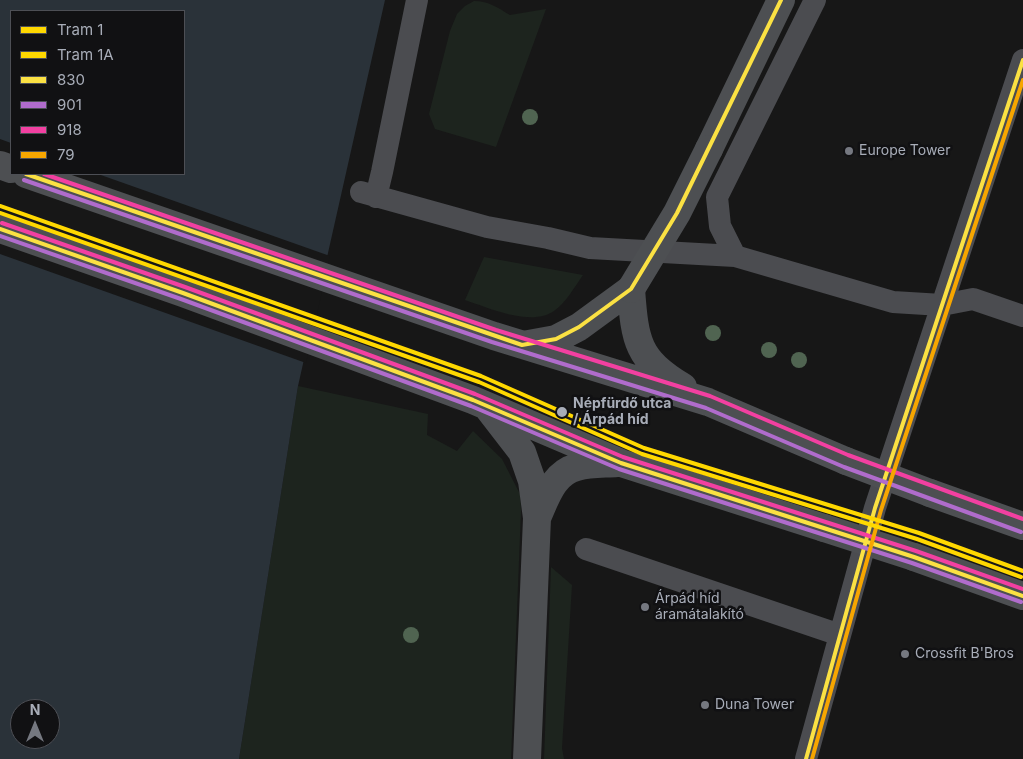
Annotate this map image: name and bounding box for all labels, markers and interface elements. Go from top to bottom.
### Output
legend [10,10,185,175]
text: Tram 1 [57,20,103,39]
text: Tram 1A [57,45,114,64]
text: 830 [57,70,85,89]
text: 901 [57,95,82,114]
text: 918 [57,120,82,139]
place label: Europe Tower [859,143,951,159]
text: 79 [57,145,75,164]
marker: Europe Tower [843,145,855,157]
place label: Népfürdő utca / Árpád híd [573,396,671,428]
marker: Népfürdő utca / Árpád híd [555,405,569,419]
place label: Árpád híd áramátalakító [655,591,744,624]
marker: Árpád híd áramátalakító [639,601,651,613]
place label: Crossfit B'Bros [915,646,1014,662]
marker: Crossfit B'Bros [899,648,911,660]
place label: Duna Tower [715,697,794,713]
north arrow [10,699,60,749]
marker: Duna Tower [699,699,711,711]
text: N [30,701,40,718]

